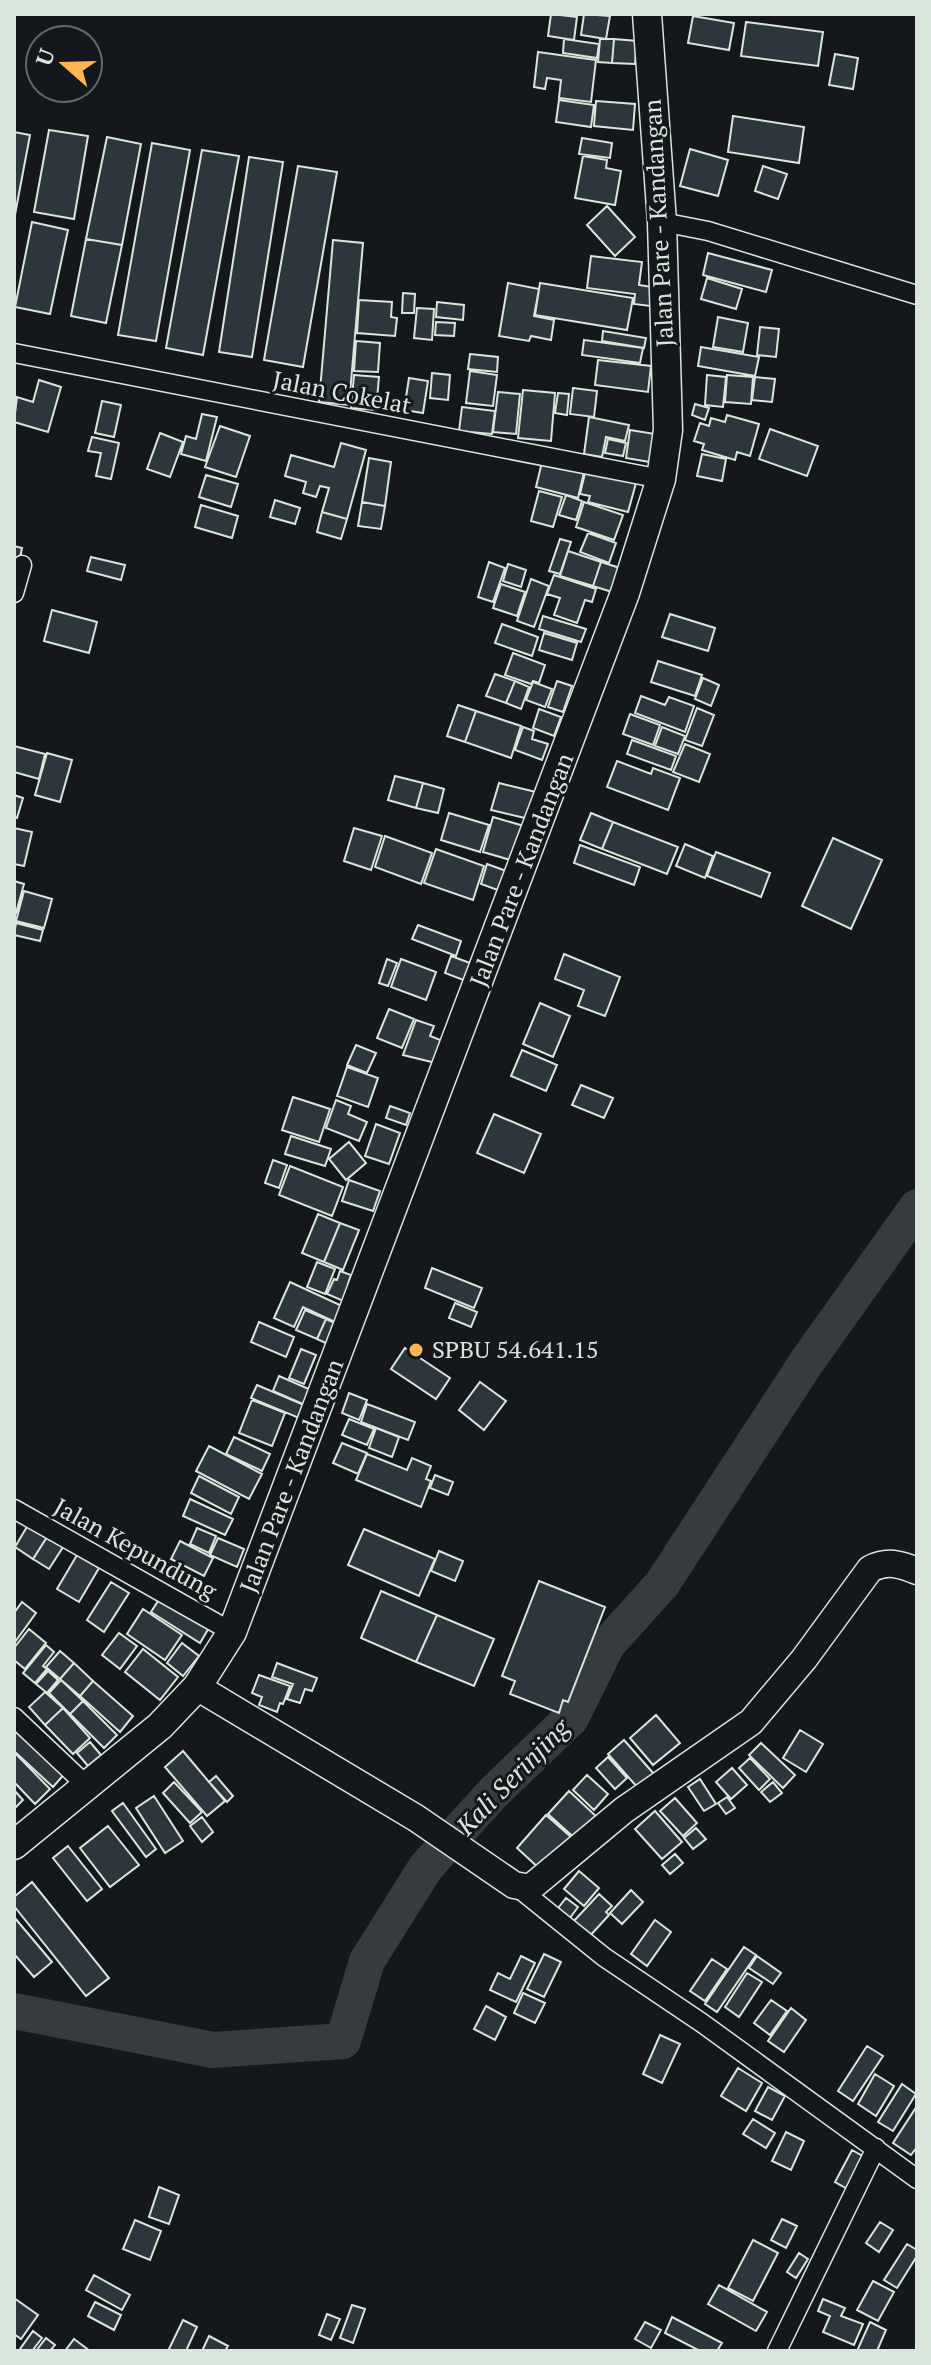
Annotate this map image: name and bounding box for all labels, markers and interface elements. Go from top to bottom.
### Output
north arrow [24,24,104,104]
text: U [28,44,61,69]
street label: Jalan Pare - Kandangan [636,98,680,348]
street label: Jalan Cokelat [270,363,414,421]
street label: Jalan Pare - Kandangan [462,748,580,991]
place label: SPBU 54.641.15 [432,1333,599,1365]
marker: SPBU 54.641.15 [407,1341,425,1359]
street label: Jalan Pare - Kandangan [232,1354,350,1597]
street label: Jalan Kepundung [48,1490,223,1606]
water label: Kali Serinjing [448,1710,577,1842]

